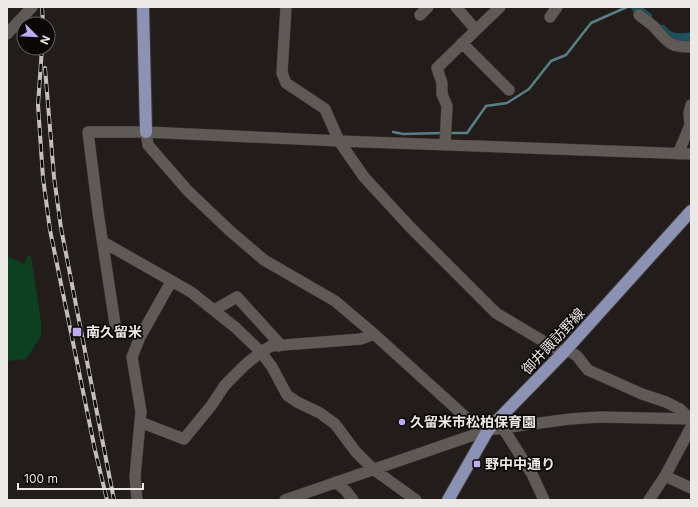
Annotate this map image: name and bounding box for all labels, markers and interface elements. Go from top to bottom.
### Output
north arrow [16,16,56,56]
text: N [37,33,53,47]
street label: 御井諏訪野線 [518,304,587,377]
place label: 南久留米 [86,323,142,340]
marker: 南久留米 [71,326,83,338]
place label: 久留米市松柏保育園 [410,413,536,430]
marker: 久留米市松柏保育園 [397,417,407,427]
place label: 野中中通り [485,455,555,472]
marker: 野中中通り [472,459,482,469]
scale bar [18,465,143,491]
text: 100 m [24,471,58,486]

